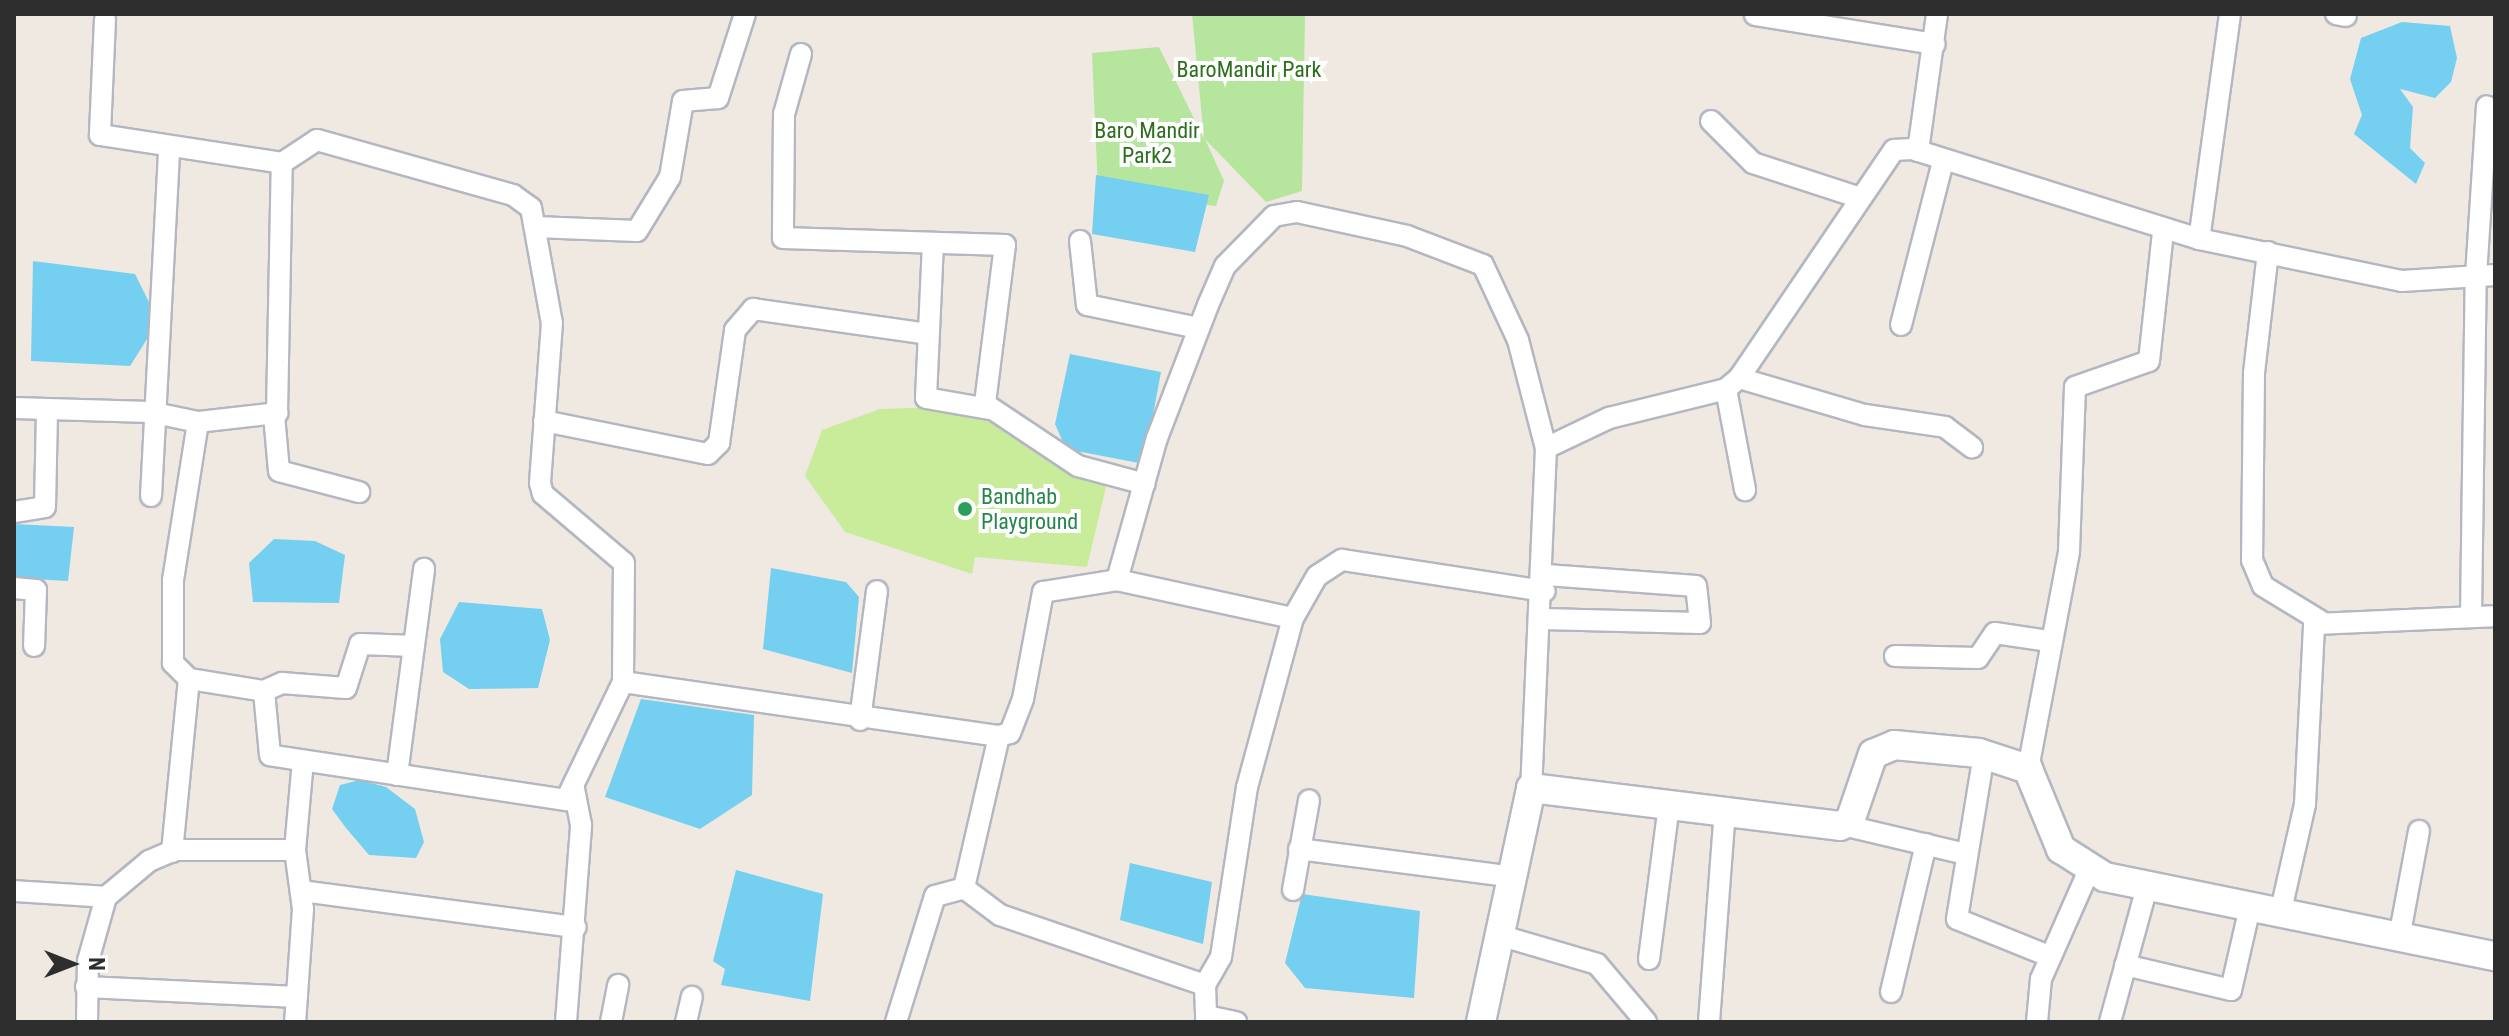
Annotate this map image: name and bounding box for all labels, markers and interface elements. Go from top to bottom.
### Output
park label: BaroMandir Park [1177,57,1321,83]
park label: Baro Mandir Park2 [1094,117,1200,168]
place label: Bandhab Playground [981,483,1078,534]
marker: Bandhab Playground [956,500,974,518]
north arrow [32,924,112,1004]
text: N [84,957,109,971]

